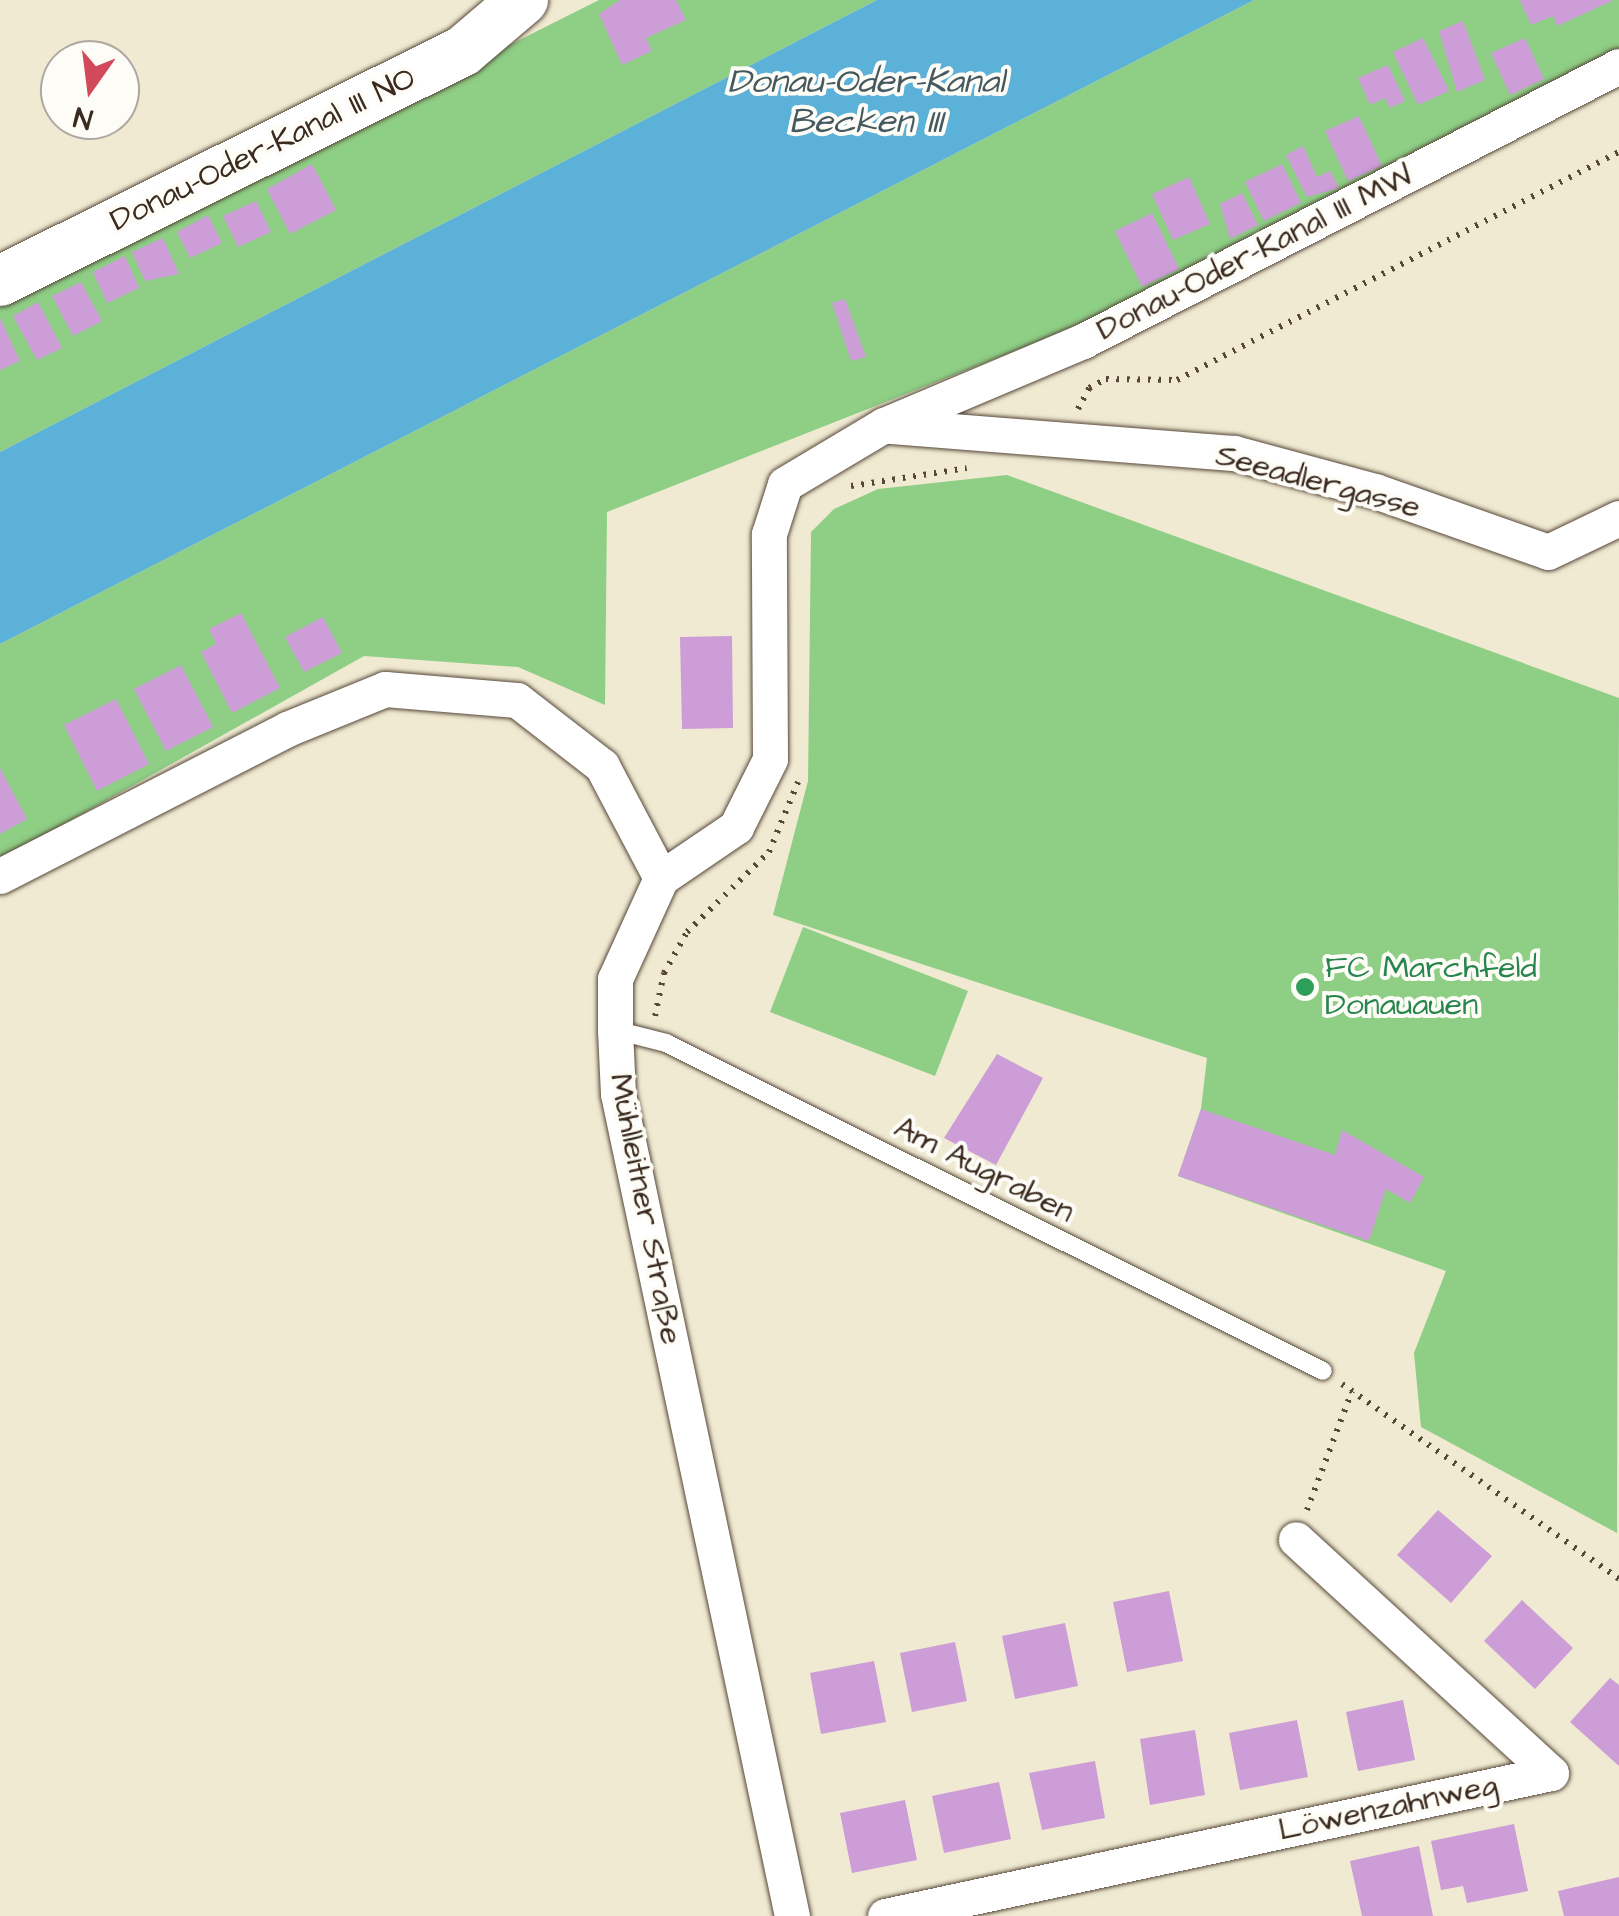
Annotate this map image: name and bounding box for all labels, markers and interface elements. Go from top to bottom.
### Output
north arrow [40,40,140,140]
street label: Donau-Oder-Kanal III NO [104,59,422,241]
water label: Donau-Oder-Kanal Becken III [728,61,1004,143]
text: N [70,97,96,139]
street label: Donau-Oder-Kanal III MW [1091,157,1419,349]
street label: Seeadlergasse [1212,436,1424,528]
place label: FC Marchfeld Donauauen [1325,950,1537,1025]
marker: FC Marchfeld Donauauen [1294,976,1316,998]
street label: Mühlleitner Straße [600,1070,690,1348]
street label: Am Augraben [888,1108,1080,1232]
street label: Löwenzahnweg [1275,1766,1501,1850]

